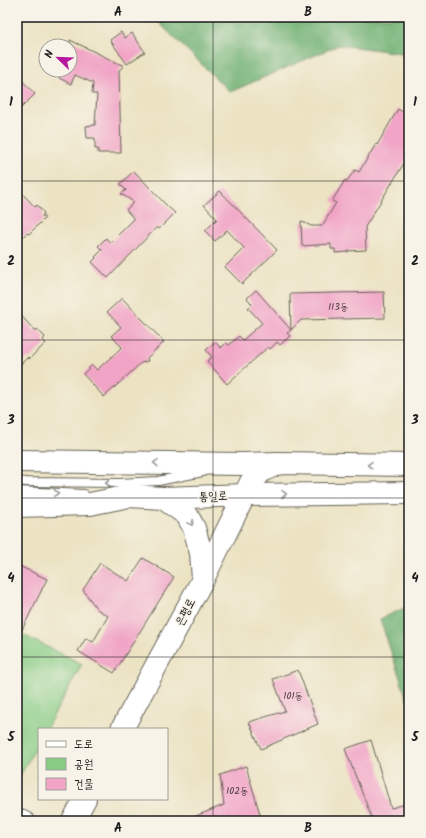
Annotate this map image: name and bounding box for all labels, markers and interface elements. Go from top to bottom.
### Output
text: A [114,2,122,23]
text: B [304,2,312,23]
north arrow [38,38,78,78]
text: N [40,48,59,61]
text: 1 [9,92,13,113]
text: 1 [413,92,417,113]
text: 2 [7,251,15,272]
text: 2 [411,251,419,272]
house number: 113동 [328,299,348,315]
text: 3 [6,410,15,431]
text: 3 [410,410,419,431]
one-way arrow [153,459,159,467]
one-way arrow [367,461,373,469]
one-way arrow [105,479,111,487]
street label: 통일로 [198,486,228,506]
one-way arrow [53,488,59,497]
one-way arrow [281,490,287,498]
one-way arrow [186,519,194,526]
text: 4 [7,568,15,589]
text: 4 [411,568,419,589]
street label: 은평로 [170,595,201,629]
house number: 101동 [283,688,303,704]
text: 5 [7,727,16,748]
text: 5 [411,727,420,748]
legend [38,728,168,800]
text: 도로 [74,735,93,754]
text: 공원 [74,755,93,774]
text: 건물 [74,775,94,794]
house number: 102동 [226,783,248,799]
text: A [114,818,122,838]
text: B [304,818,312,838]

